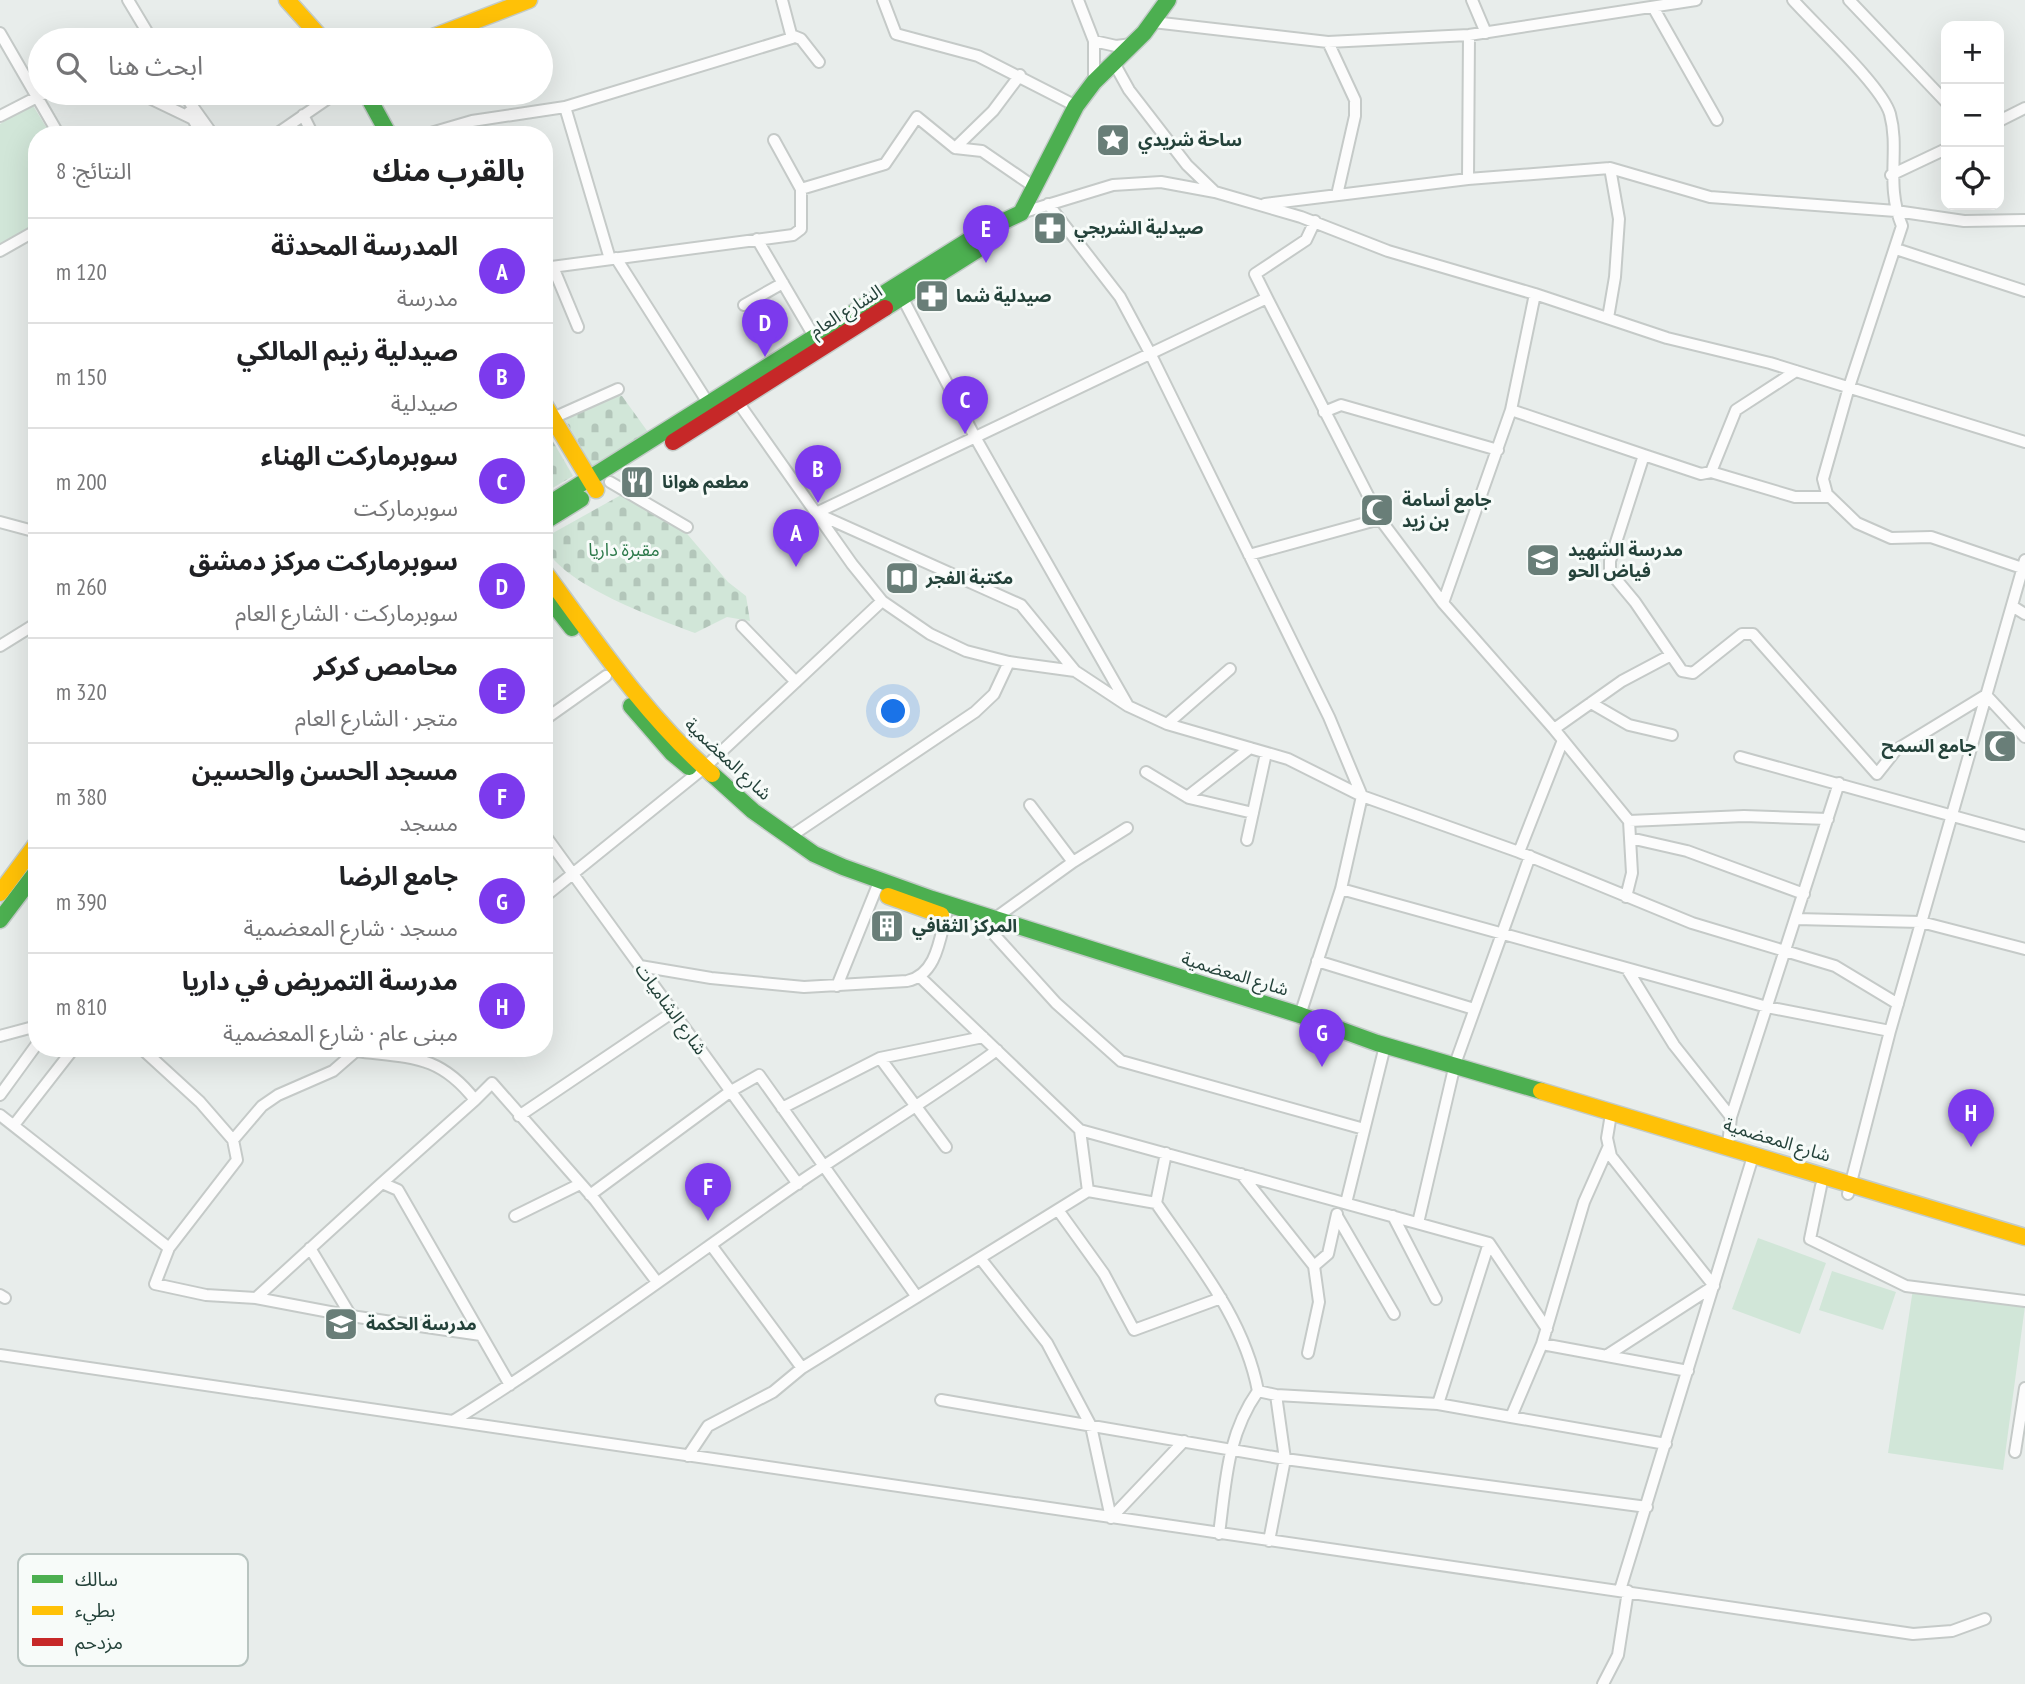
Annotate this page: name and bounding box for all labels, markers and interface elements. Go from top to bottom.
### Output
map controls [1941,21,2004,210]
button: + [1941,21,2004,84]
search box [28,28,553,105]
icon: search [52,48,90,86]
text: ابحث هنا [108,49,203,82]
button: − [1941,84,2004,147]
place icon: ساحة شريدي [1094,121,1132,159]
place label: ساحة شريدي [1138,128,1242,154]
button: locate [1941,147,2004,210]
text: بالقرب منك [373,150,525,189]
text: النتائج: 8 [56,156,132,185]
pin: E [963,205,1009,263]
pharmacy icon: صيدلية الشربجي [1031,209,1069,247]
place label: صيدلية الشربجي [1074,216,1204,242]
text: المدرسة المحدثة [271,229,458,262]
text: 120 m [56,257,107,286]
text: A [496,257,508,286]
pharmacy icon: صيدلية شما [913,277,951,315]
street label: الشارع العام [805,279,888,344]
text: مدرسة [397,283,458,312]
place label: صيدلية شما [956,284,1052,307]
pin: D [742,299,788,357]
text: صيدلية رنيم المالكي [237,334,458,367]
text: 150 m [56,362,107,391]
text: B [496,362,508,391]
pin: C [942,376,988,434]
text: صيدلية [391,388,458,417]
text: سوبرماركت الهناء [261,439,458,472]
pin: B [795,445,841,503]
restaurant icon: مطعم هوانا [618,463,656,501]
text: 200 m [56,467,107,496]
text: C [497,467,507,496]
place label: مطعم هوانا [662,470,749,495]
place label: جامع أسامة بن زيد [1402,487,1492,532]
mosque icon: جامع أسامة بن زيد [1358,491,1396,529]
text: سوبرماركت [354,493,458,522]
pin: A [773,509,819,567]
park label: مقبرة داريا [588,538,660,561]
place label: مدرسة الشهيد فياض الحو [1568,538,1683,582]
school or university icon: مدرسة الشهيد فياض الحو [1524,541,1562,579]
text: سوبرماركت مركز دمشق [189,544,458,577]
library icon: مكتبة الفجر [883,559,921,597]
place label: مكتبة الفجر [925,566,1013,589]
text: 260 m [56,572,107,601]
text: D [496,572,508,601]
text: سوبرماركت · الشارع العام [235,598,458,627]
text: محامص كركر [314,649,458,682]
text: 320 m [56,677,107,706]
text: E [497,677,507,706]
your location [876,694,910,728]
text: متجر · الشارع العام [295,703,458,732]
street label: شارع المعضمية [678,713,777,807]
mosque icon: جامع السمح [1981,727,2019,765]
place label: جامع السمح [1881,734,1976,759]
text: مسجد الحسن والحسين [192,754,458,787]
text: 380 m [56,782,107,811]
text: F [497,782,507,811]
text: مسجد [399,808,458,837]
text: جامع الرضا [339,859,458,892]
text: 390 m [56,887,107,916]
text: G [496,887,508,916]
building icon: المركز الثقافي [868,907,906,945]
text: مسجد · شارع المعضمية [244,913,458,942]
place label: المركز الثقافي [912,914,1017,940]
street label: شارع المعضمية [1178,946,1291,1004]
street label: شارع الشاميات [628,958,712,1061]
text: مدرسة التمريض في داريا [182,964,458,997]
text: 810 m [56,992,107,1021]
text: H [496,992,508,1021]
pin: G [1299,1009,1345,1067]
text: مبنى عام · شارع المعضمية [223,1018,458,1047]
pin: H [1948,1089,1994,1147]
street label: شارع المعضمية [1720,1112,1833,1170]
pin: F [685,1163,731,1221]
school or university icon: مدرسة الحكمة [322,1305,360,1343]
place label: مدرسة الحكمة [366,1312,477,1335]
legend [18,1554,248,1666]
text: سالك [75,1567,118,1591]
text: بطيء [75,1598,115,1625]
text: مزدحم [75,1630,123,1657]

